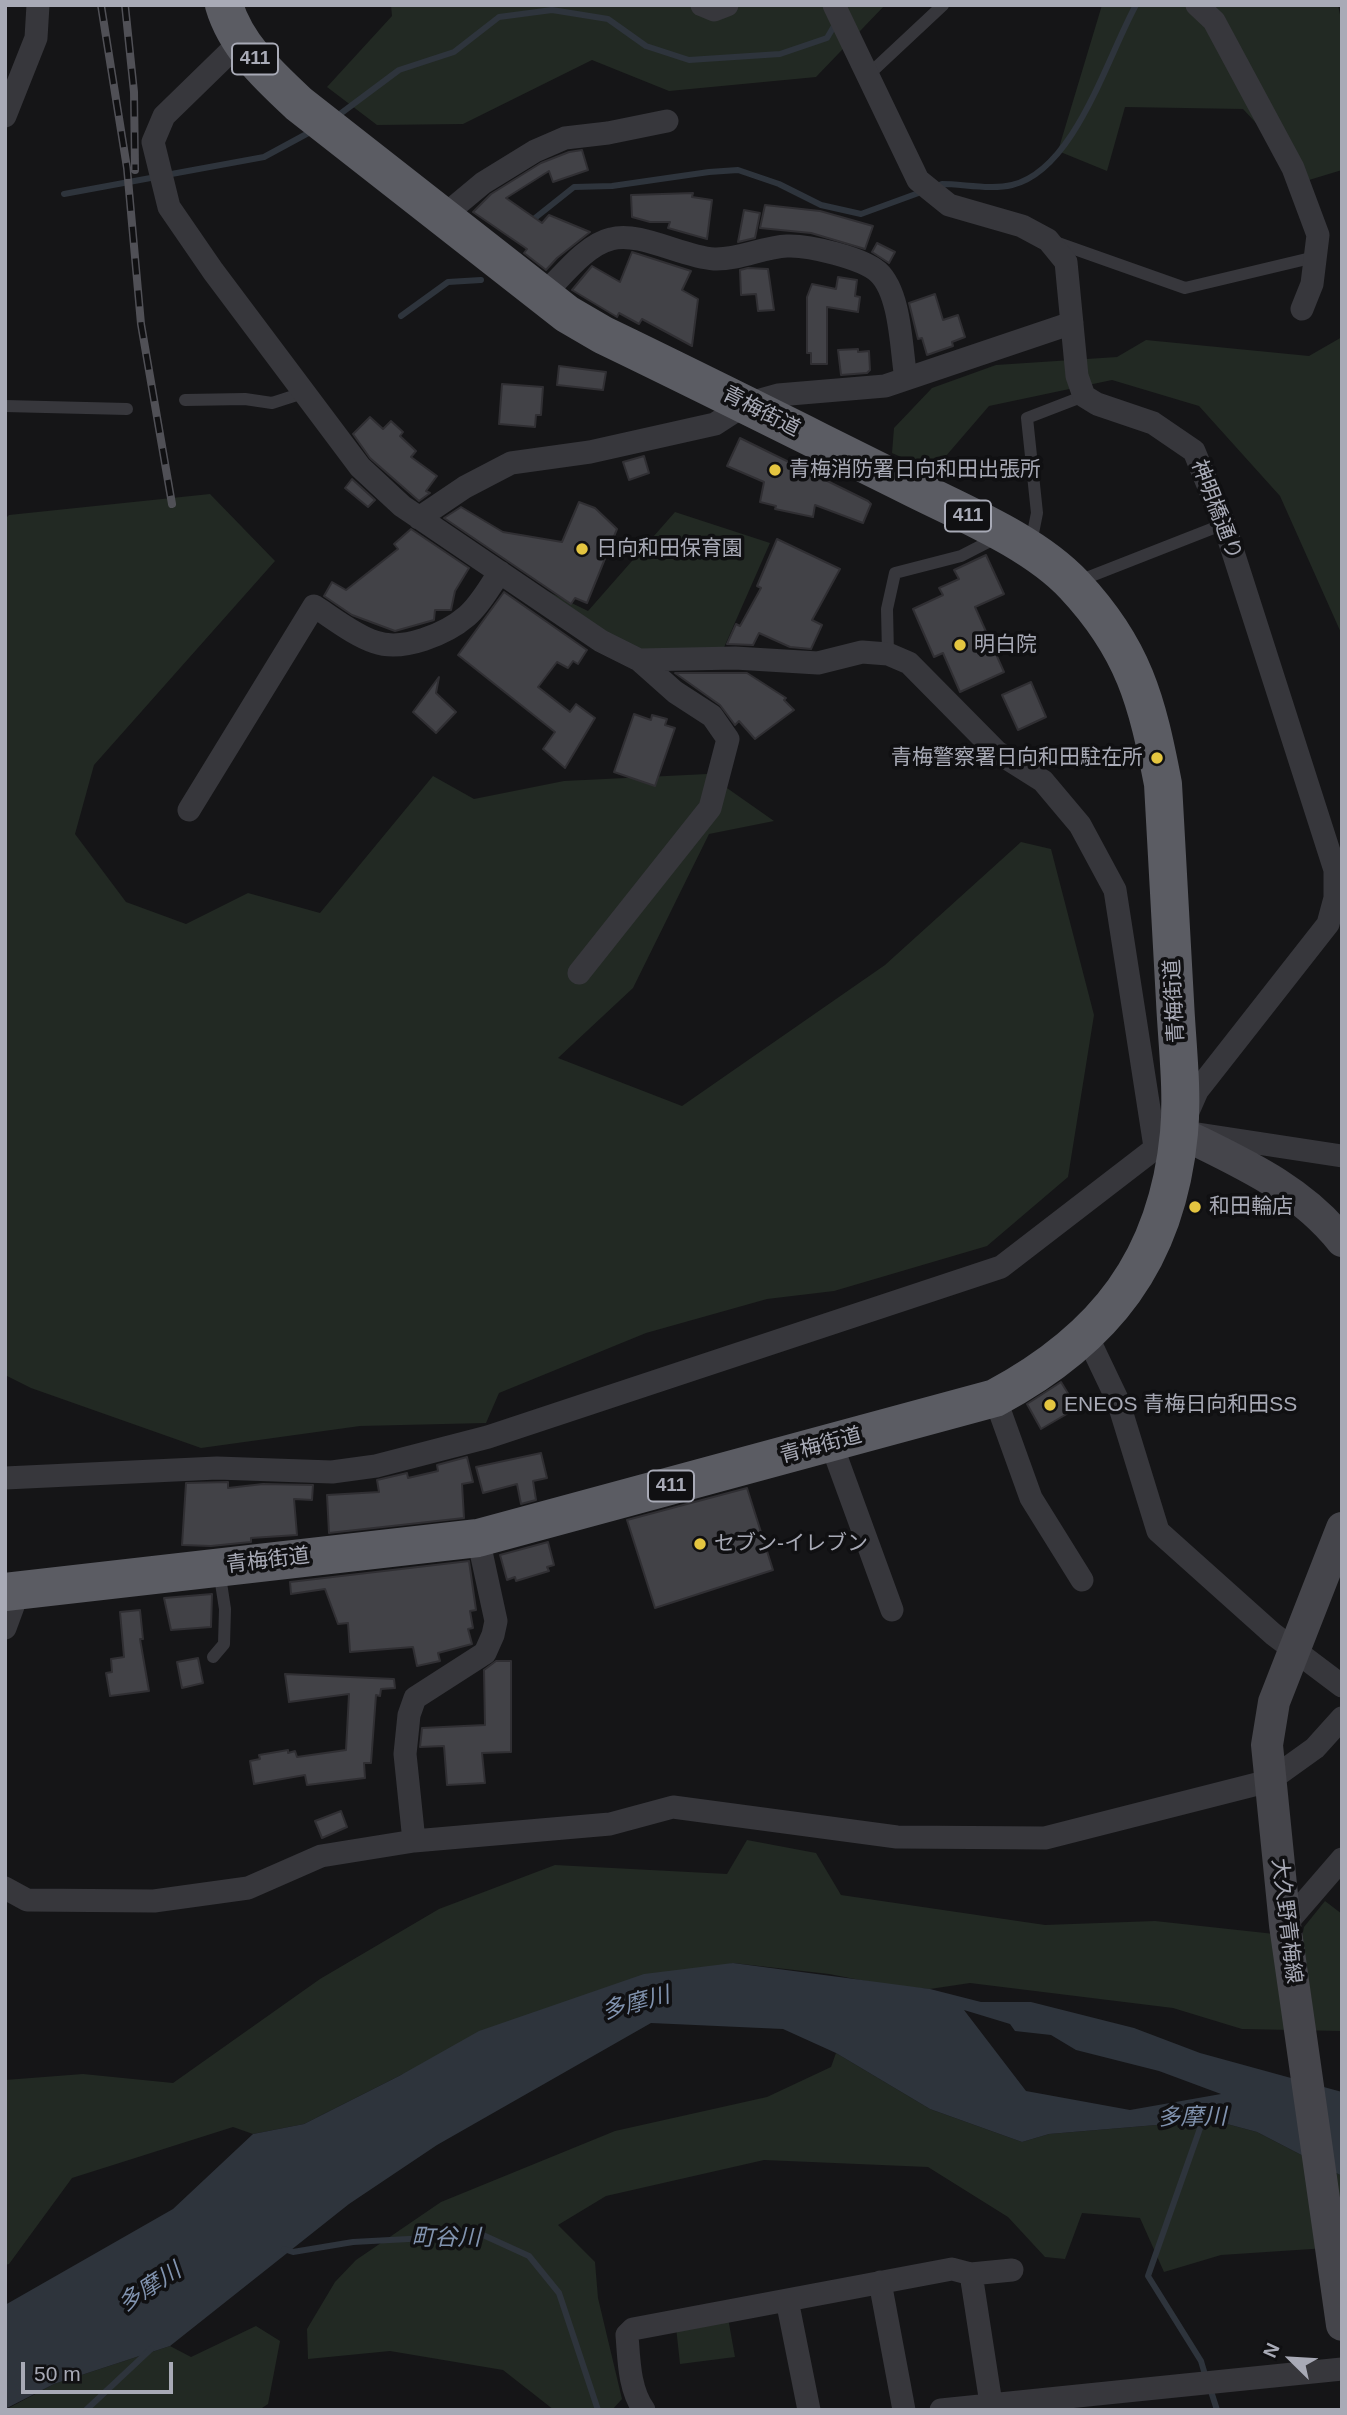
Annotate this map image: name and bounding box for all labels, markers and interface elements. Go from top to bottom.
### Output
road number: 411 [232,44,278,74]
street label: 青梅街道 [718,382,804,442]
street label: 神明橋通り [1185,456,1247,564]
place label: 青梅消防署日向和田出張所 [789,457,1041,483]
marker: 青梅消防署日向和田出張所 [767,462,783,478]
road number: 411 [945,500,991,531]
place label: 日向和田保育園 [596,536,743,562]
marker: 日向和田保育園 [574,541,590,557]
place label: 明白院 [974,632,1037,658]
marker: 明白院 [952,637,968,653]
place label: 青梅警察署日向和田駐在所 [891,745,1143,771]
marker: 青梅警察署日向和田駐在所 [1149,750,1165,766]
street label: 青梅街道 [1160,958,1190,1044]
place label: 和田輪店 [1209,1194,1293,1220]
marker: 和田輪店 [1187,1199,1203,1215]
place label: ENEOS 青梅日向和田SS [1064,1392,1297,1418]
marker: ENEOS 青梅日向和田SS [1042,1397,1058,1413]
street label: 青梅街道 [777,1423,865,1469]
road number: 411 [648,1470,694,1502]
place label: セブン-イレブン [714,1531,868,1557]
marker: セブン-イレブン [692,1536,708,1552]
street label: 青梅街道 [225,1543,311,1579]
street label: 大久野青梅線 [1266,1857,1306,1985]
water label: 多摩川 [599,1982,673,2026]
water label: 多摩川 [1157,2104,1227,2132]
water label: 町谷川 [412,2225,480,2253]
water label: 多摩川 [114,2258,186,2318]
north arrow [1256,2324,1326,2394]
text: N [1259,2340,1284,2361]
scale bar [24,2348,177,2392]
text: 50 m [34,2362,81,2385]

